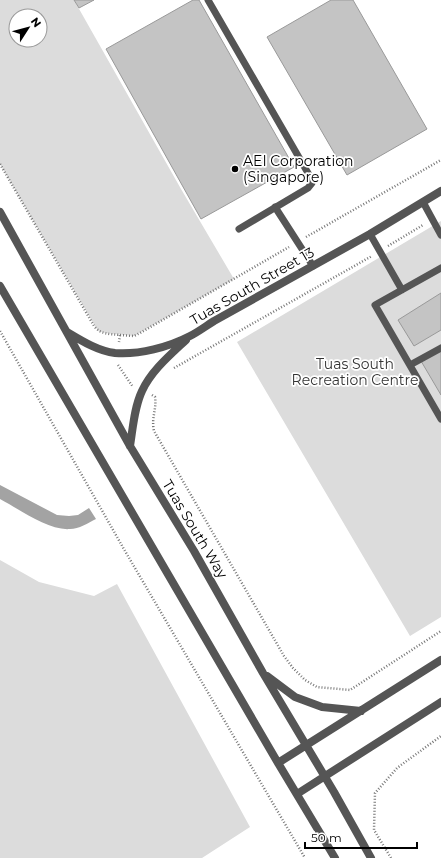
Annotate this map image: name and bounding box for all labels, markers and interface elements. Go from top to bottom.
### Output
north arrow [8,8,48,48]
text: N [28,14,44,30]
place label: AEI Corporation (Singapore) [243,152,353,186]
marker: AEI Corporation (Singapore) [230,164,240,174]
street label: Tuas South Street 13 [187,243,317,329]
park label: Tuas South Recreation Centre [292,355,418,389]
street label: Tuas South Way [158,476,232,582]
scale bar [305,824,417,850]
text: 50 m [311,830,342,845]

